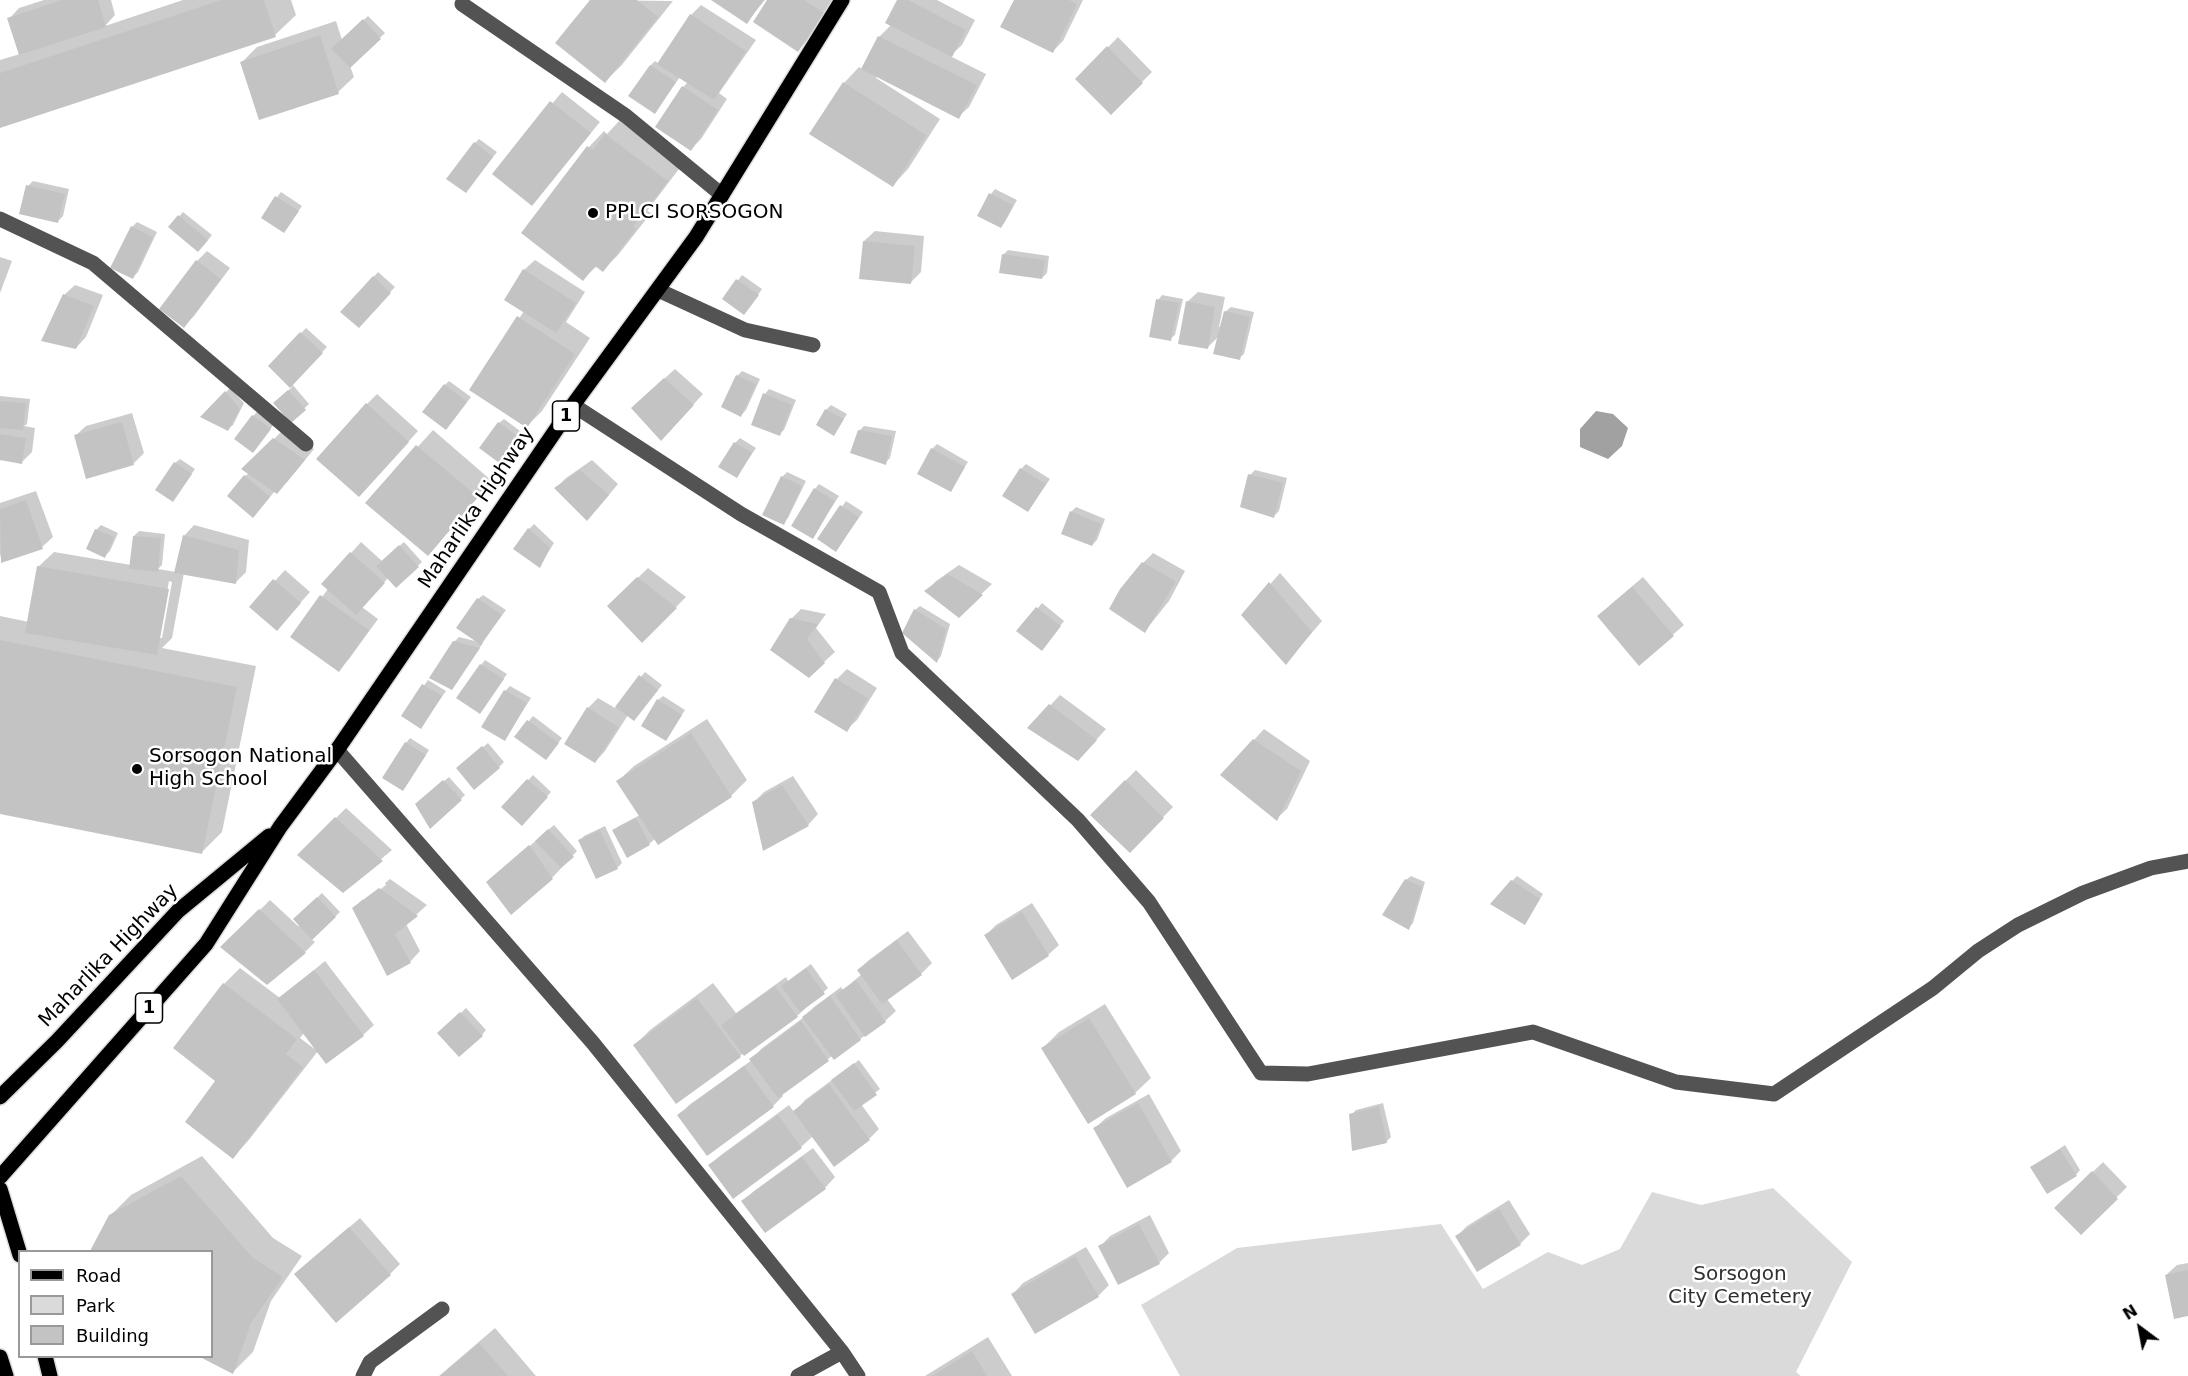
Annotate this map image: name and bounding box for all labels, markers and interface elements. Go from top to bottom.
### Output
place label: PPLCI SORSOGON [605,201,783,225]
marker: PPLCI SORSOGON [586,206,600,220]
road number: 1 [552,401,580,431]
street label: Maharlika Highway [414,423,540,593]
place label: Sorsogon National High School [149,745,332,792]
marker: Sorsogon National High School [130,762,144,776]
street label: Maharlika Highway [34,879,184,1033]
road number: 1 [136,993,162,1023]
legend [18,1250,213,1358]
park label: Sorsogon City Cemetery [1668,1263,1812,1310]
text: Road [76,1265,121,1286]
text: Park [76,1295,115,1316]
north arrow [2110,1298,2170,1358]
text: N [2119,1301,2141,1324]
text: Building [76,1325,149,1346]

